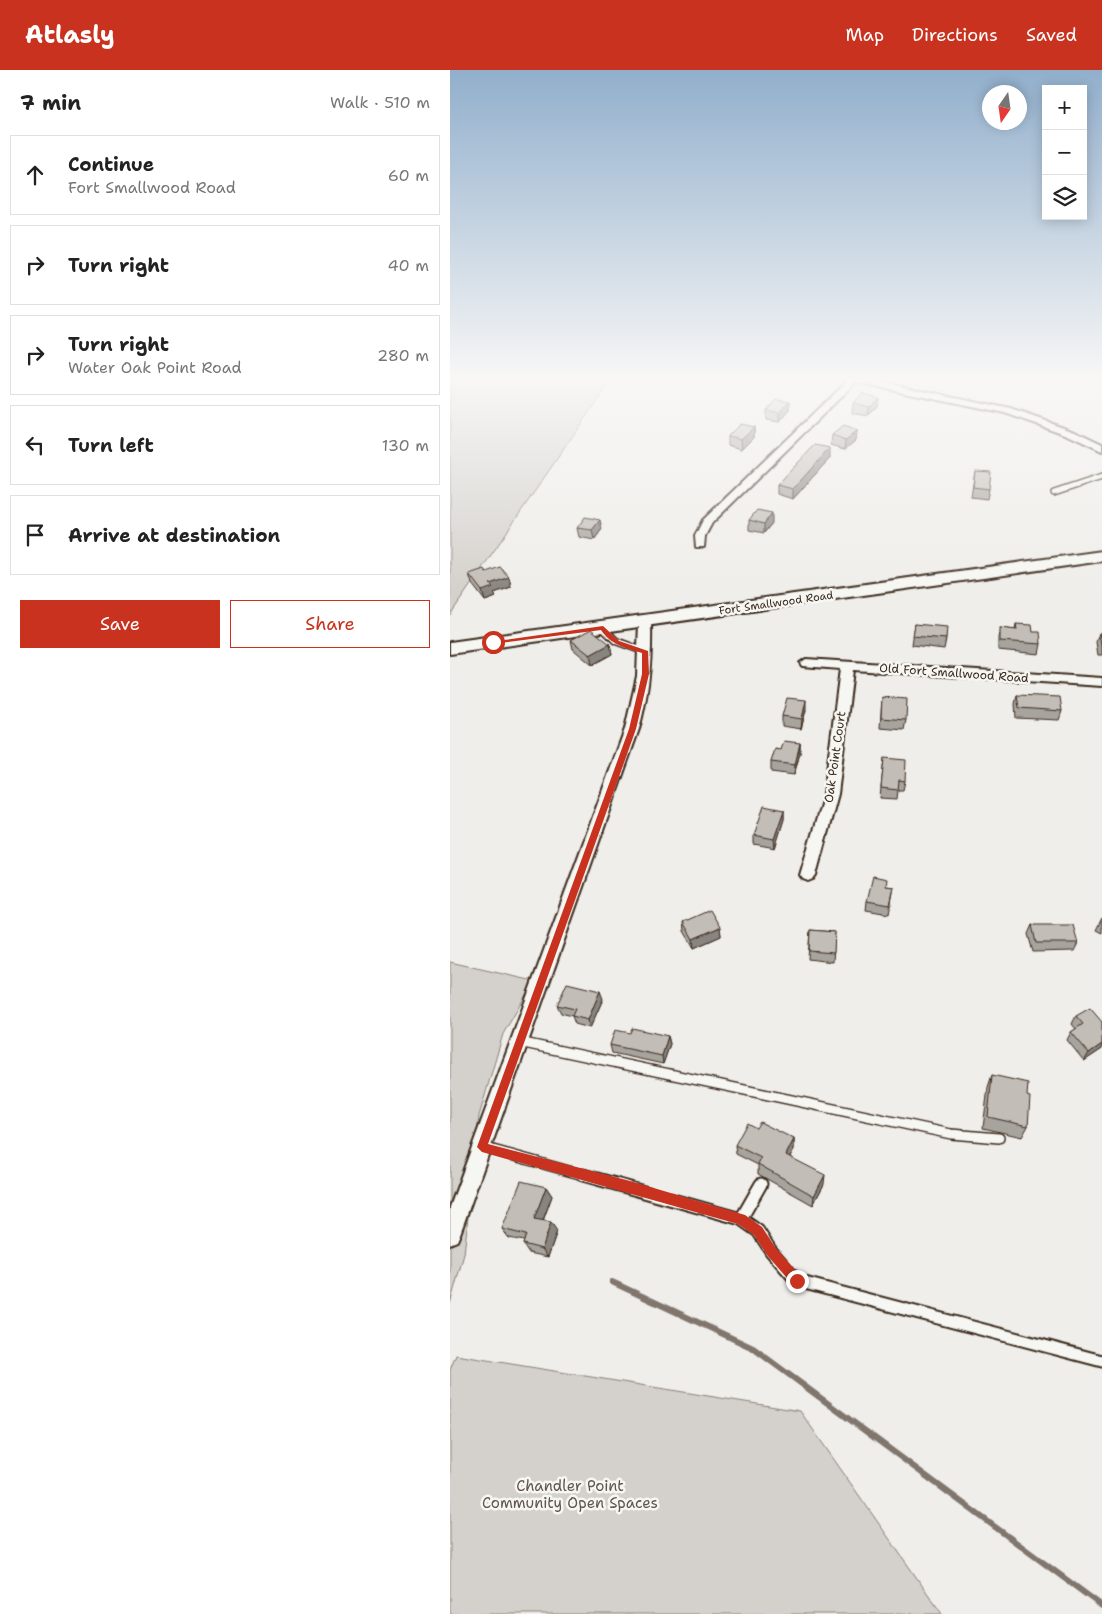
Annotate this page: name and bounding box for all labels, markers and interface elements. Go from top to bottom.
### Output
text: Atlasly [25,19,115,51]
text: Map [846,23,884,47]
text: Directions [912,23,998,47]
text: Saved [1026,23,1077,47]
north arrow [982,85,1027,130]
map controls [1042,85,1087,220]
button: + [1042,85,1087,130]
text: 7 min [20,89,81,117]
text: Walk · 510 m [330,92,430,113]
button: − [1042,130,1087,175]
text: Continue [68,152,154,177]
icon: ahead [21,161,49,189]
text: 60 m [388,165,429,186]
button: layers [1042,175,1087,220]
text: Fort Smallwood Road [68,177,236,198]
icon: right [21,251,49,279]
text: Turn right [68,253,169,278]
text: 40 m [387,255,429,276]
text: Turn right [68,332,169,357]
icon: right [21,341,49,369]
text: 280 m [377,345,429,366]
text: Water Oak Point Road [68,357,242,378]
icon: left [21,431,49,459]
text: Turn left [68,433,154,458]
text: 130 m [382,435,429,456]
icon: arrive [21,521,49,549]
text: Arrive at destination [68,523,280,548]
street label: Fort Smallwood Road [718,588,834,618]
button: Save [20,600,220,648]
button: Share [230,600,430,648]
route start [482,631,505,654]
street label: Old Fort Smallwood Road [879,660,1030,686]
street label: Oak Point Court [821,710,849,804]
route end [786,1270,809,1293]
park label: Chandler Point Community Open Spaces [482,1476,658,1513]

